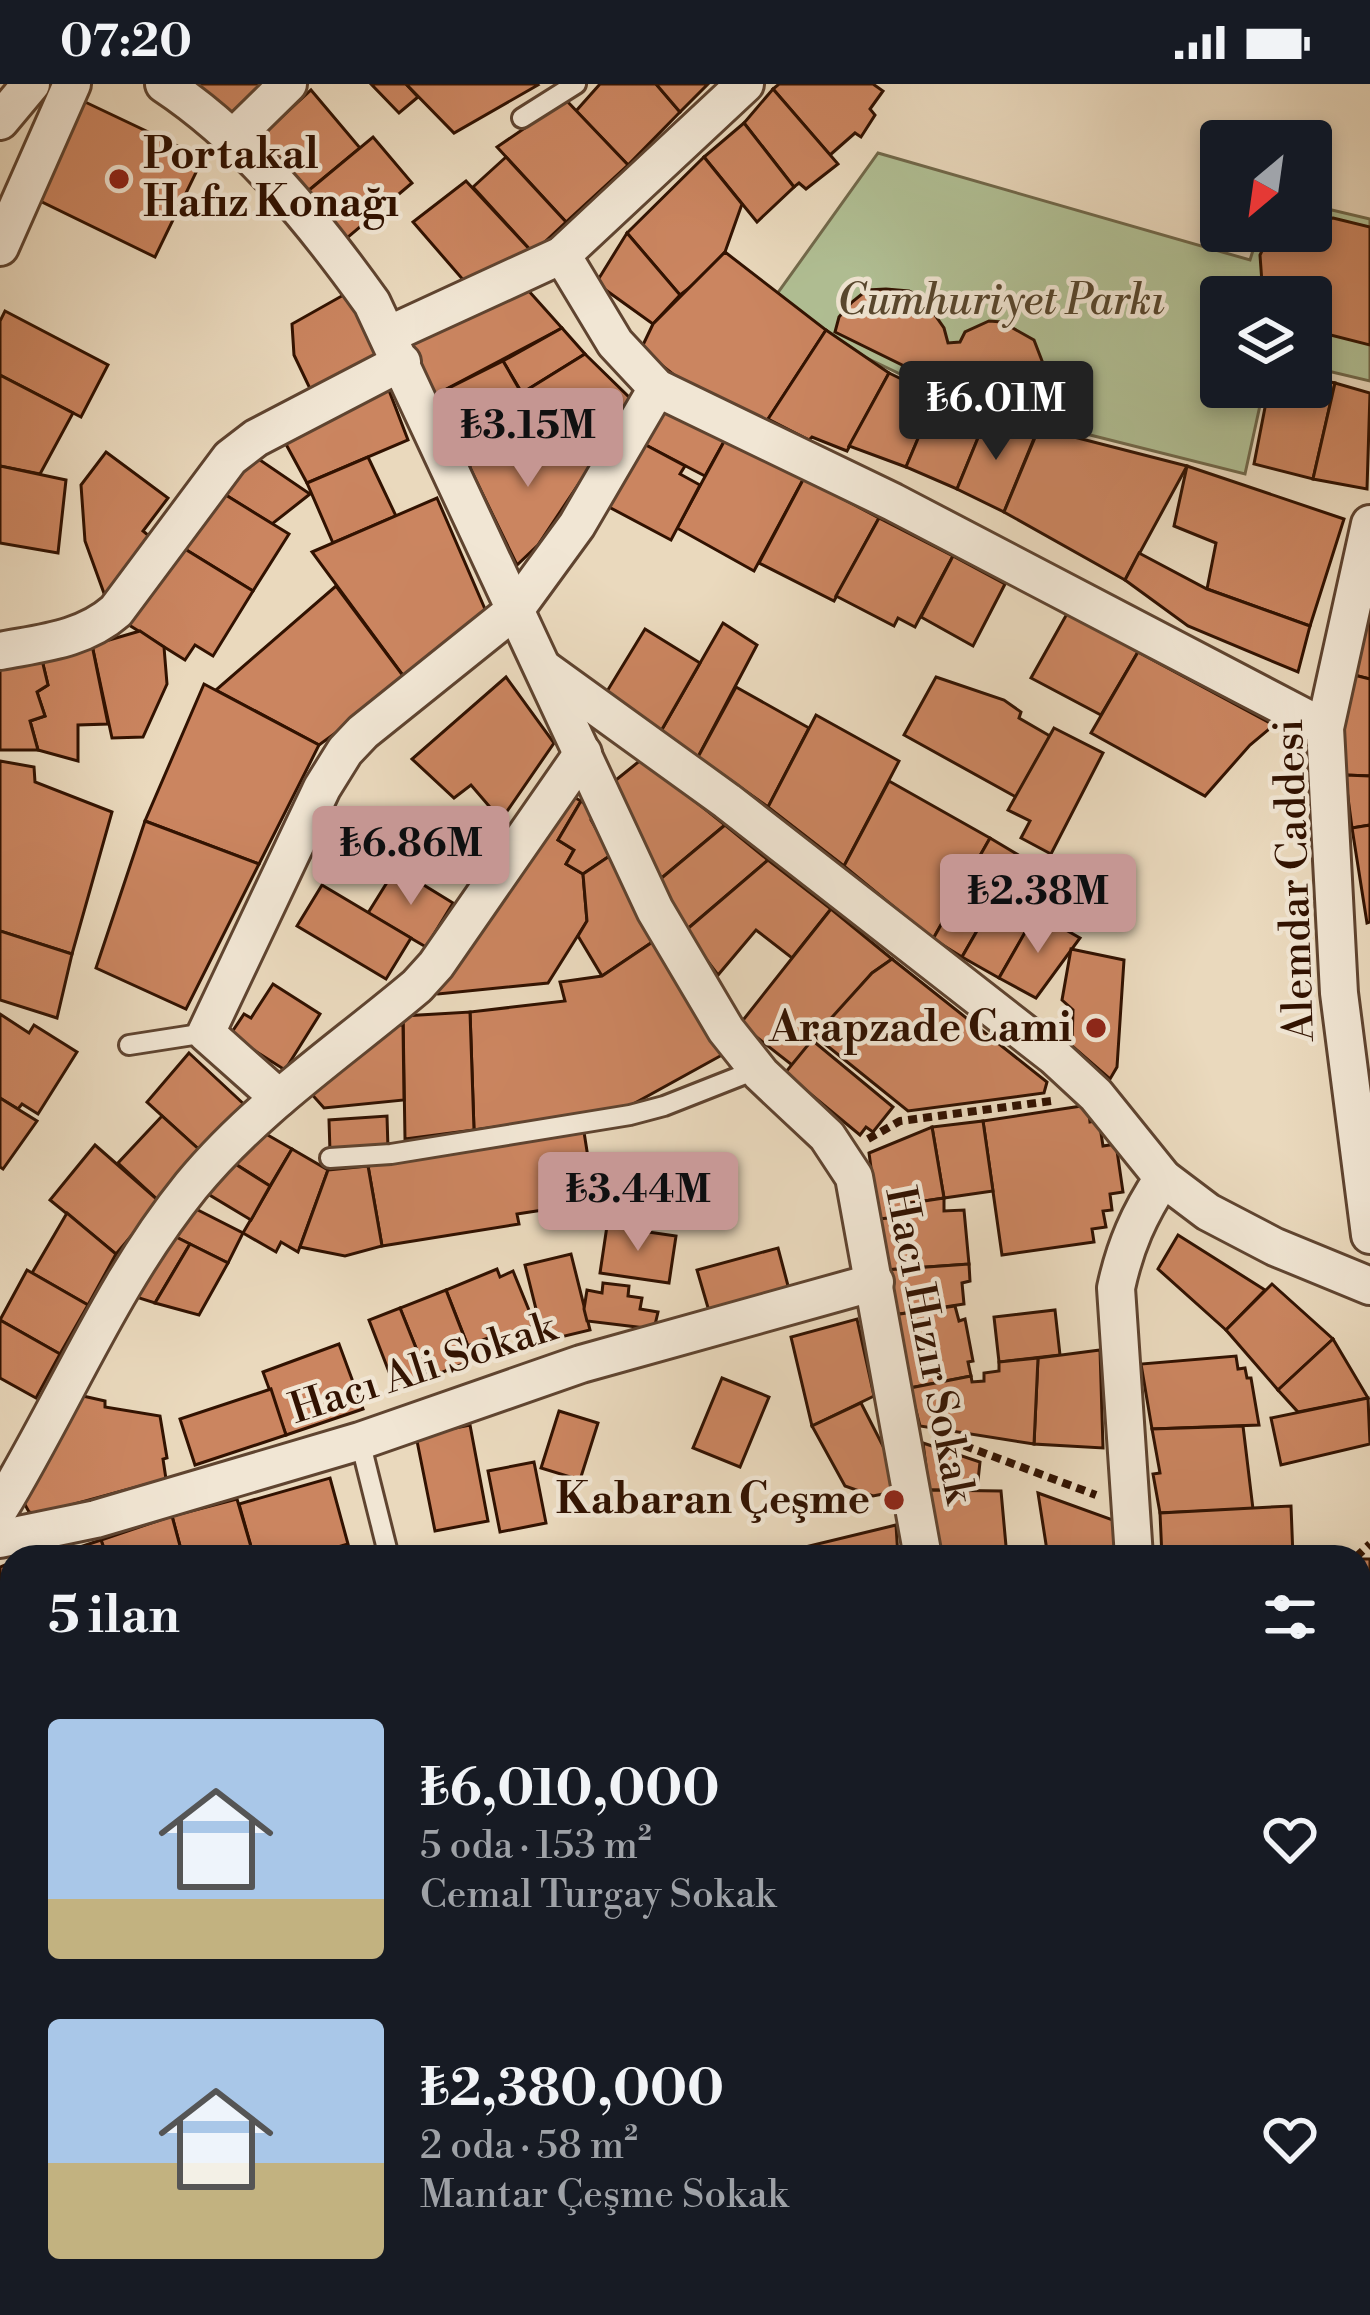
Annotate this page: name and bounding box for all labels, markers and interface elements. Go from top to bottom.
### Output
text: 07:20 [60,14,192,71]
north arrow [1200,120,1332,252]
map controls [1200,120,1332,408]
place label: Portakal Hafız Konağı [143,129,399,230]
marker: Portakal Hafız Konağı [106,166,132,192]
park label: Cumhuriyet Parkı [837,275,1166,328]
button: layers [1200,276,1332,408]
pin: ₺6.01M [898,361,1094,463]
text: ₺6.01M [926,375,1066,424]
pin: ₺3.15M [430,388,626,490]
text: ₺3.15M [460,402,596,451]
street label: Alemdar Caddesi [1263,718,1327,1043]
pin: ₺6.86M [313,806,509,908]
text: ₺6.86M [339,820,483,869]
pin: ₺2.38M [940,854,1136,956]
text: ₺2.38M [967,868,1109,917]
place label: Arapzade Cami [768,1002,1072,1055]
marker: Arapzade Cami [1083,1015,1109,1041]
pin: ₺3.44M [540,1152,736,1254]
text: ₺3.44M [565,1166,711,1215]
street label: Hacı Hızır Sokak [872,1182,986,1510]
street label: Hacı Ali Sokak [283,1300,565,1437]
place label: Kabaran Çeşme [556,1474,870,1527]
marker: Kabaran Çeşme [881,1487,907,1513]
icon: filters [1257,1584,1323,1650]
text: 5 ilan [48,1585,180,1649]
text: ₺6,010,000 [420,1758,720,1822]
icon: home [144,1767,288,1911]
icon: heart [1257,1806,1323,1872]
text: 5 oda · 153 m² [420,1822,652,1871]
text: Cemal Turgay Sokak [420,1871,776,1920]
text: ₺2,380,000 [420,2058,724,2122]
icon: home [144,2067,288,2211]
icon: heart [1257,2106,1323,2172]
text: 2 oda · 58 m² [420,2122,638,2171]
text: Mantar Çeşme Sokak [420,2171,788,2220]

